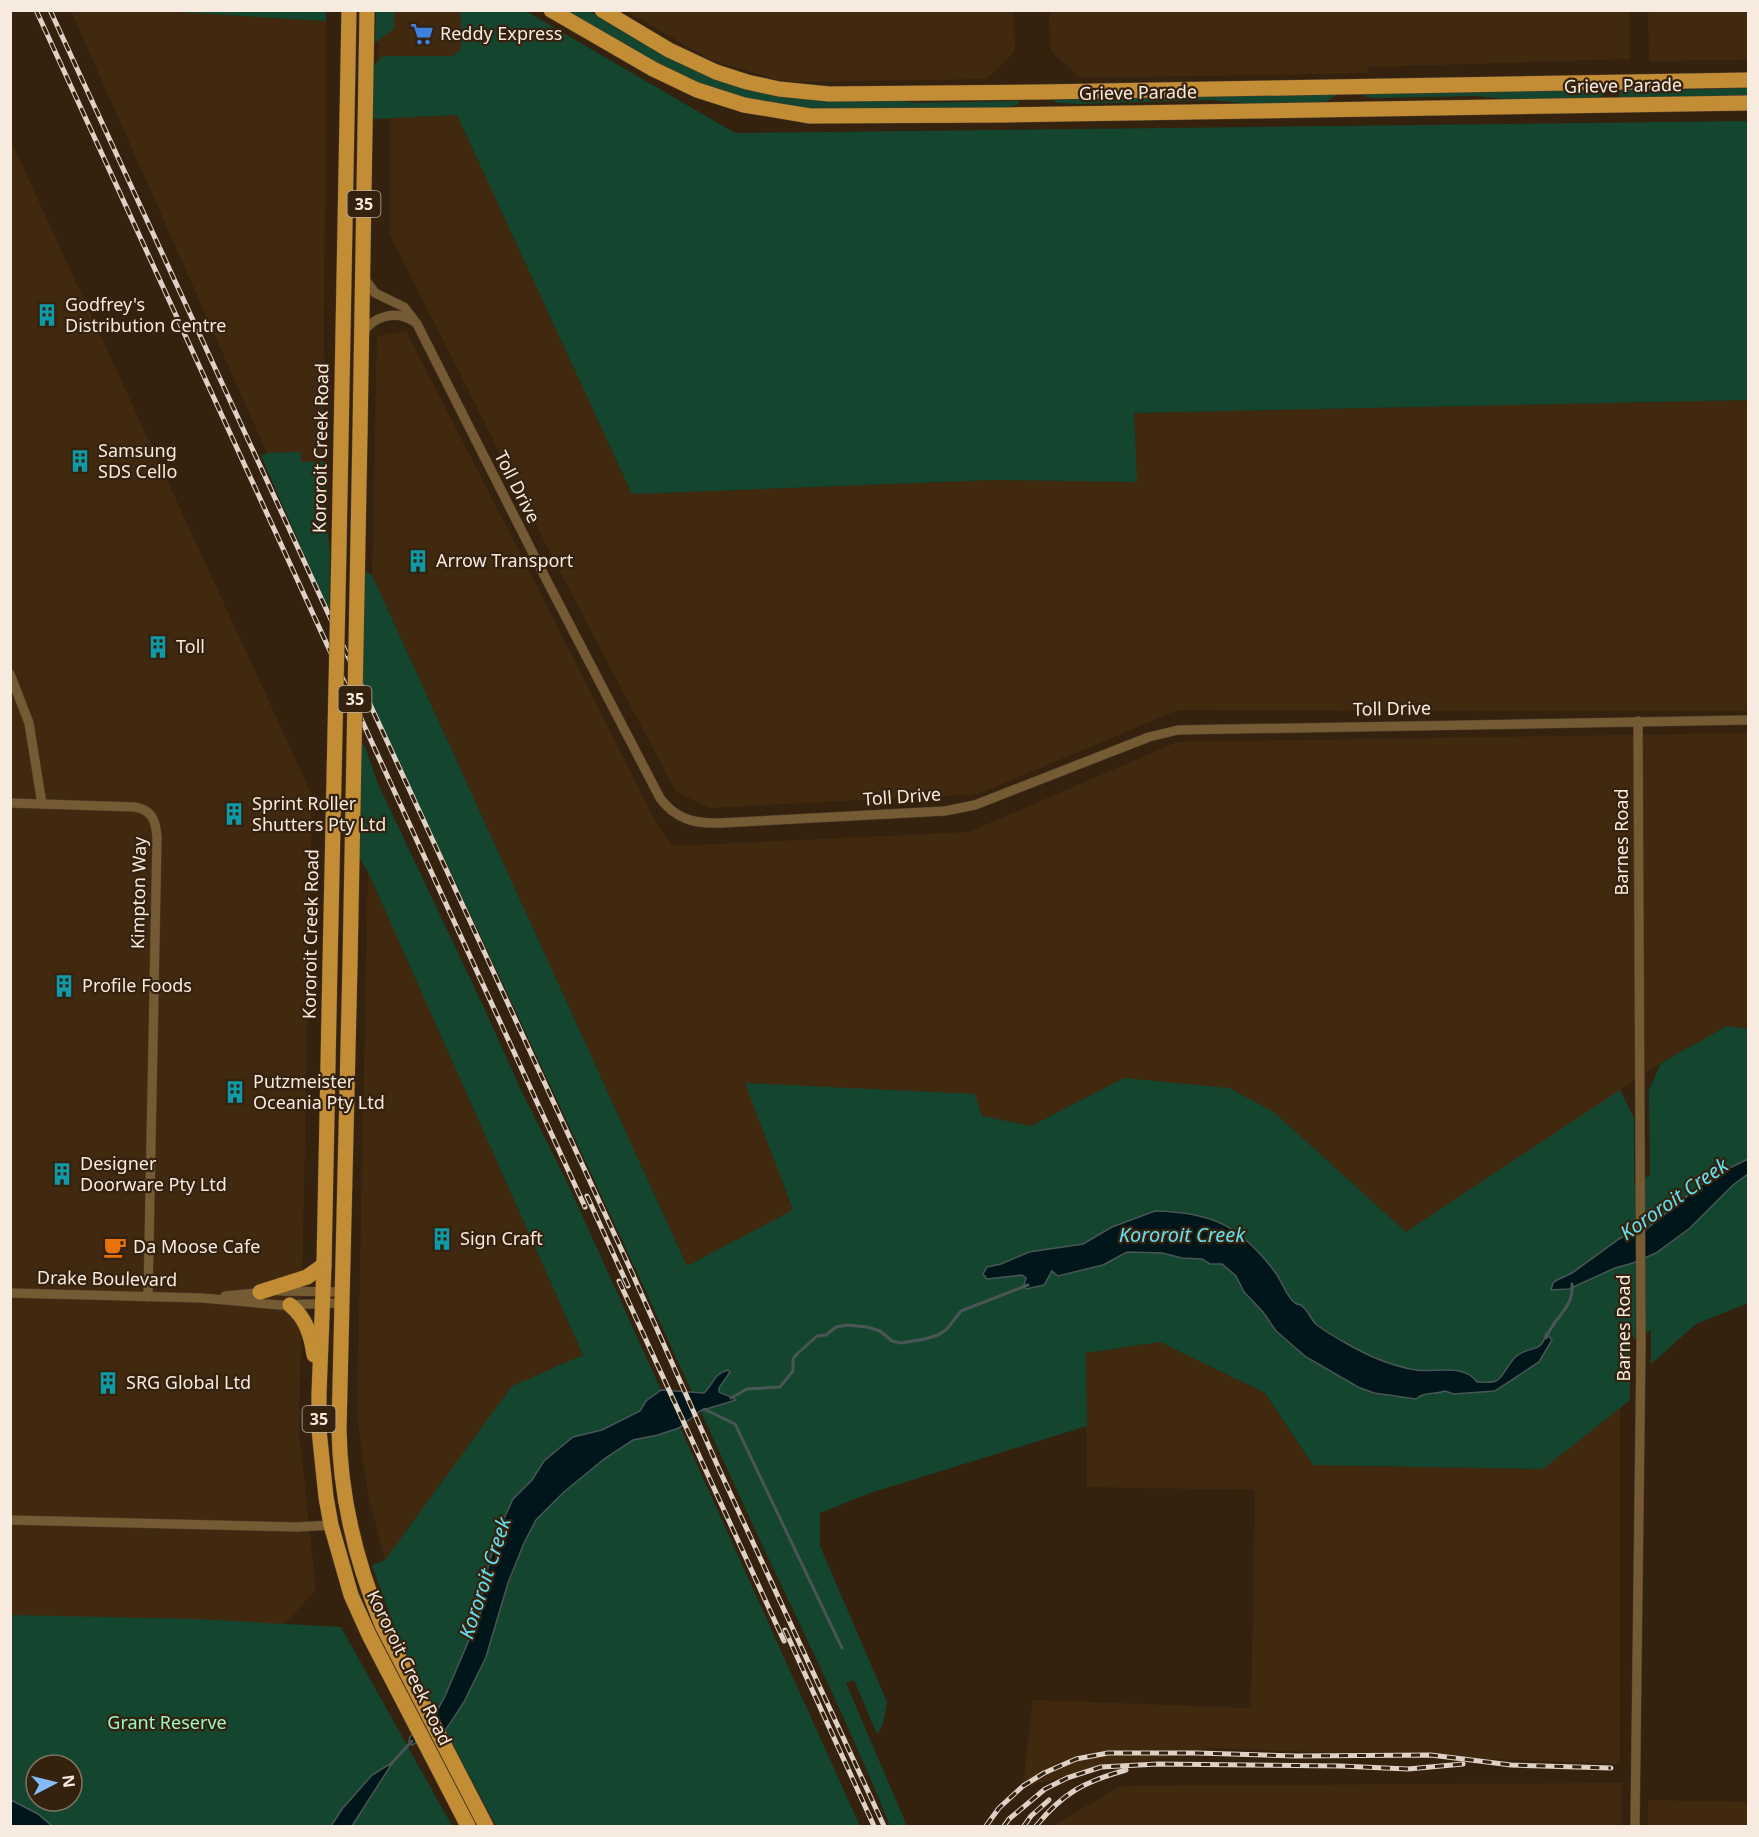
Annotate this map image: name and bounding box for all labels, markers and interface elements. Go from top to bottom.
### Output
supermarket icon: Reddy Express [409,21,435,47]
place label: Reddy Express [440,21,562,45]
street label: Grieve Parade [1564,72,1682,98]
street label: Grieve Parade [1079,79,1197,105]
road number: 35 [348,191,380,217]
place label: Godfrey's Distribution Centre [65,292,226,337]
building icon: Godfrey's Distribution Centre [34,302,60,328]
street label: Kororoit Creek Road [307,363,333,533]
place label: Samsung SDS Cello [98,438,177,483]
street label: Toll Drive [489,446,546,527]
building icon: Samsung SDS Cello [67,448,93,474]
building icon: Arrow Transport [405,548,431,574]
place label: Arrow Transport [436,548,574,572]
building icon: Toll [145,634,171,660]
place label: Toll [176,634,205,658]
road number: 35 [338,686,372,712]
street label: Toll Drive [1353,695,1431,721]
street label: Toll Drive [862,781,942,811]
street label: Barnes Road [1609,788,1633,896]
place label: Sprint Roller Shutters Pty Ltd [252,791,386,836]
building icon: Sprint Roller Shutters Pty Ltd [221,801,247,827]
street label: Kimpton Way [125,836,151,949]
street label: Kororoit Creek Road [297,849,323,1019]
building icon: Profile Foods [51,973,77,999]
place label: Profile Foods [82,973,192,997]
place label: Putzmeister Oceania Pty Ltd [253,1069,385,1114]
building icon: Putzmeister Oceania Pty Ltd [222,1079,248,1105]
place label: Designer Doorware Pty Ltd [80,1151,227,1196]
water label: Kororoit Creek [1614,1151,1734,1246]
building icon: Designer Doorware Pty Ltd [49,1161,75,1187]
water label: Kororoit Creek [1119,1221,1246,1248]
building icon: Sign Craft [429,1226,455,1252]
place label: Sign Craft [460,1226,543,1250]
cafe icon: Da Moose Cafe [102,1234,128,1260]
place label: Da Moose Cafe [133,1234,260,1258]
street label: Drake Boulevard [37,1265,177,1291]
street label: Barnes Road [1611,1274,1635,1382]
building icon: SRG Global Ltd [95,1370,121,1396]
place label: SRG Global Ltd [126,1370,251,1394]
road number: 35 [302,1406,336,1432]
water label: Kororoit Creek [452,1513,517,1642]
street label: Kororoit Creek Road [362,1586,458,1749]
park label: Grant Reserve [107,1710,227,1734]
north arrow [24,1753,84,1813]
text: N [57,1773,81,1789]

